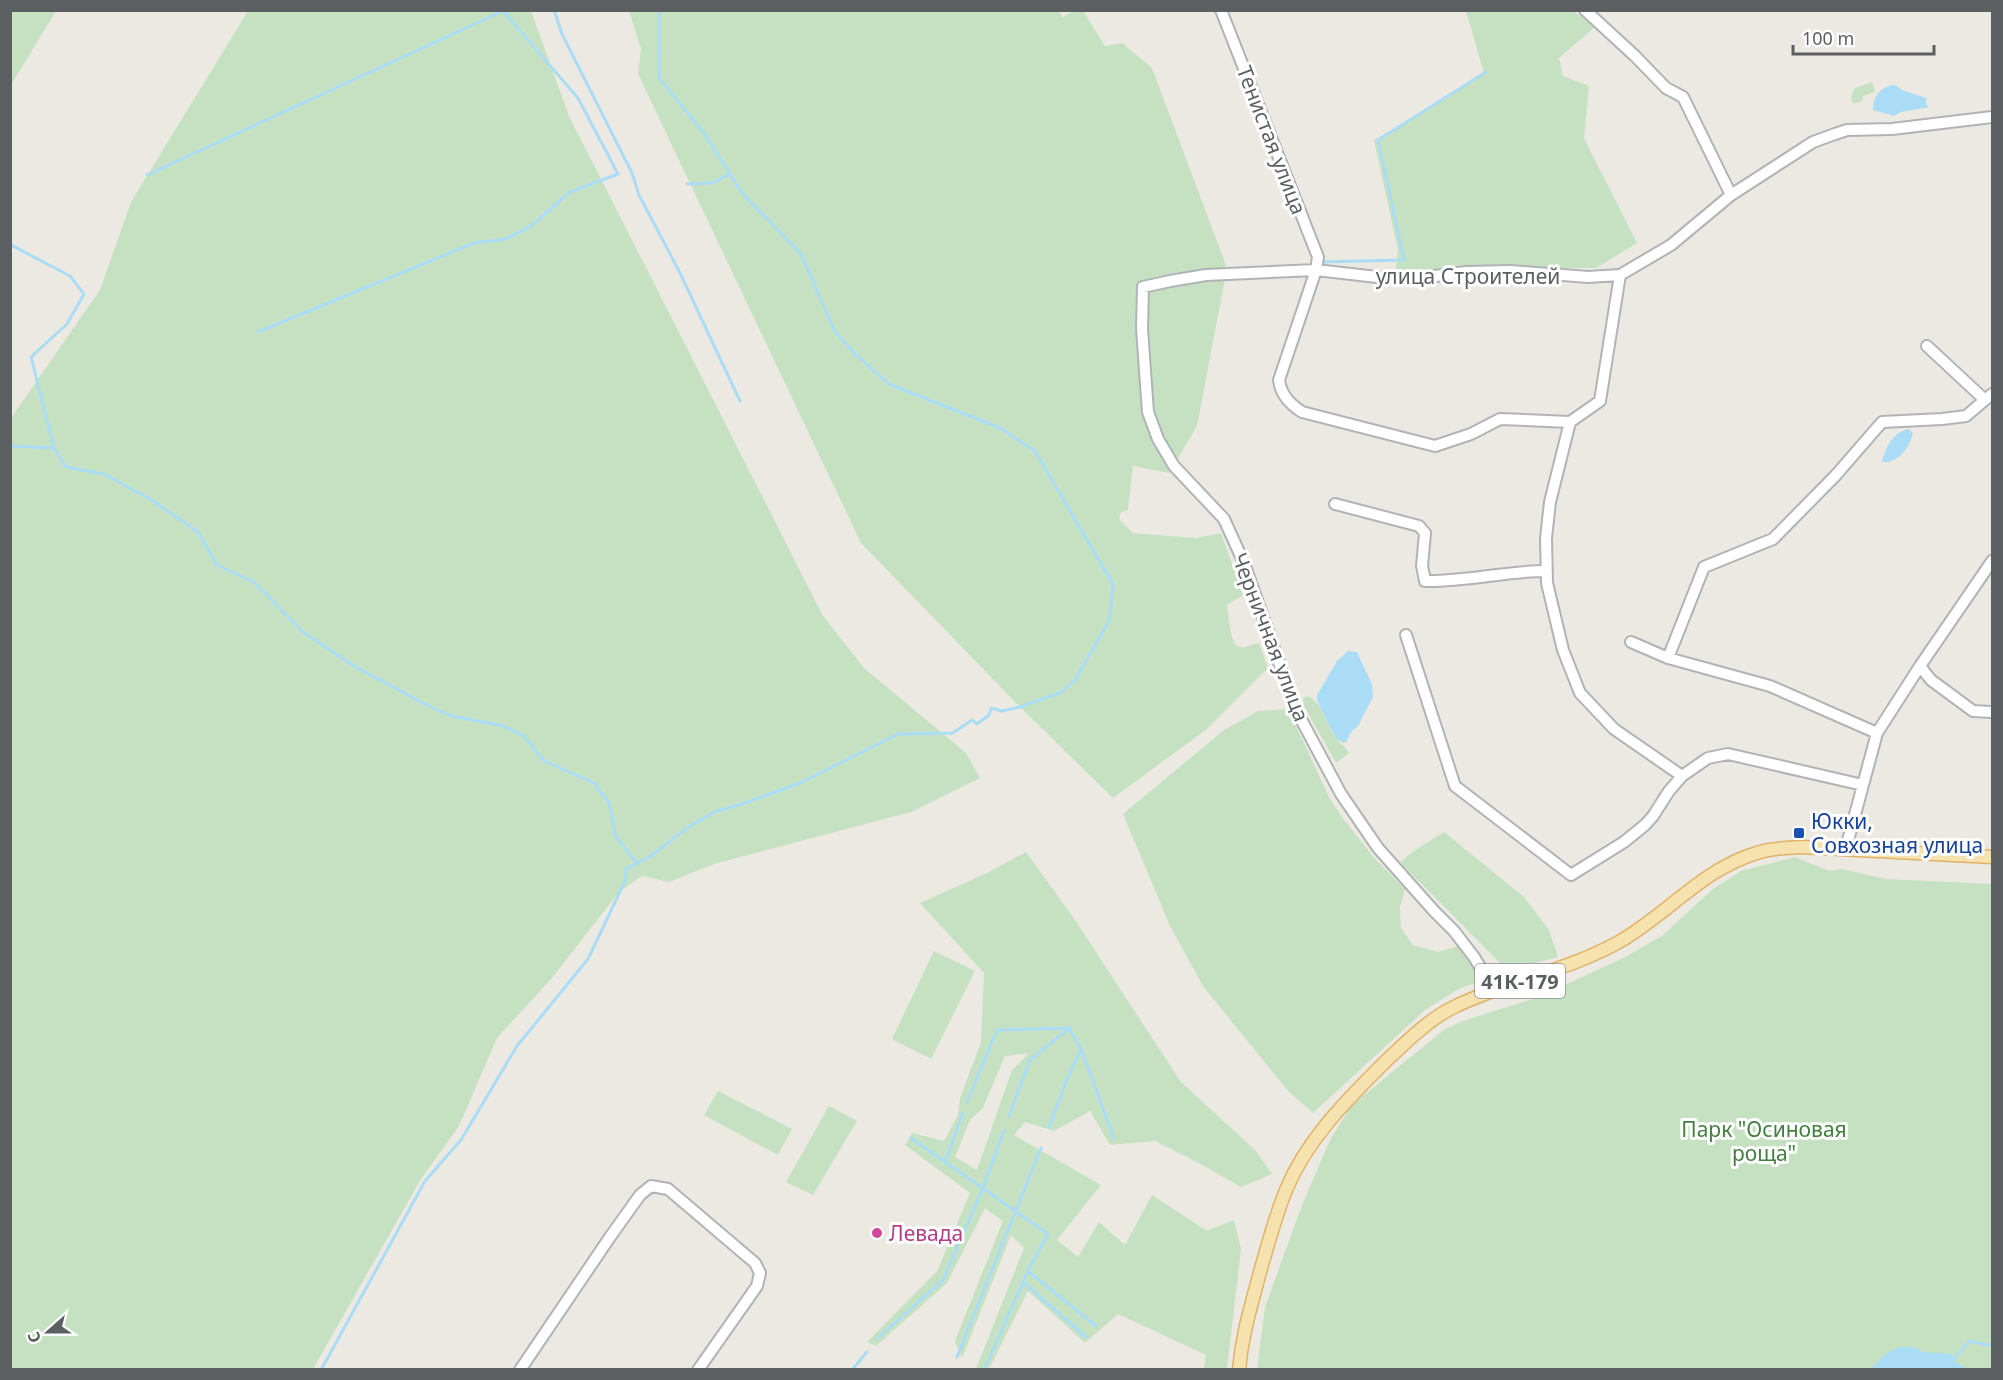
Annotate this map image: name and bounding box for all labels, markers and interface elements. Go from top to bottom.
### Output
scale bar [1793,18,1934,56]
text: 100 m [1802,26,1854,50]
street label: Тенистая улица [1231,62,1313,218]
street label: улица Строителей [1376,262,1560,290]
street label: Черничная улица [1226,549,1316,725]
place label: Юкки, Совхозная улица [1811,807,1983,859]
marker: Юкки, Совхозная улица [1792,826,1806,840]
road number: 41К-179 [1475,964,1565,998]
park label: Парк "Осиновая роща" [1681,1115,1847,1167]
place label: Левада [889,1219,963,1247]
marker: Левада [870,1226,884,1240]
north arrow [18,1302,78,1362]
text: С [22,1329,46,1346]

